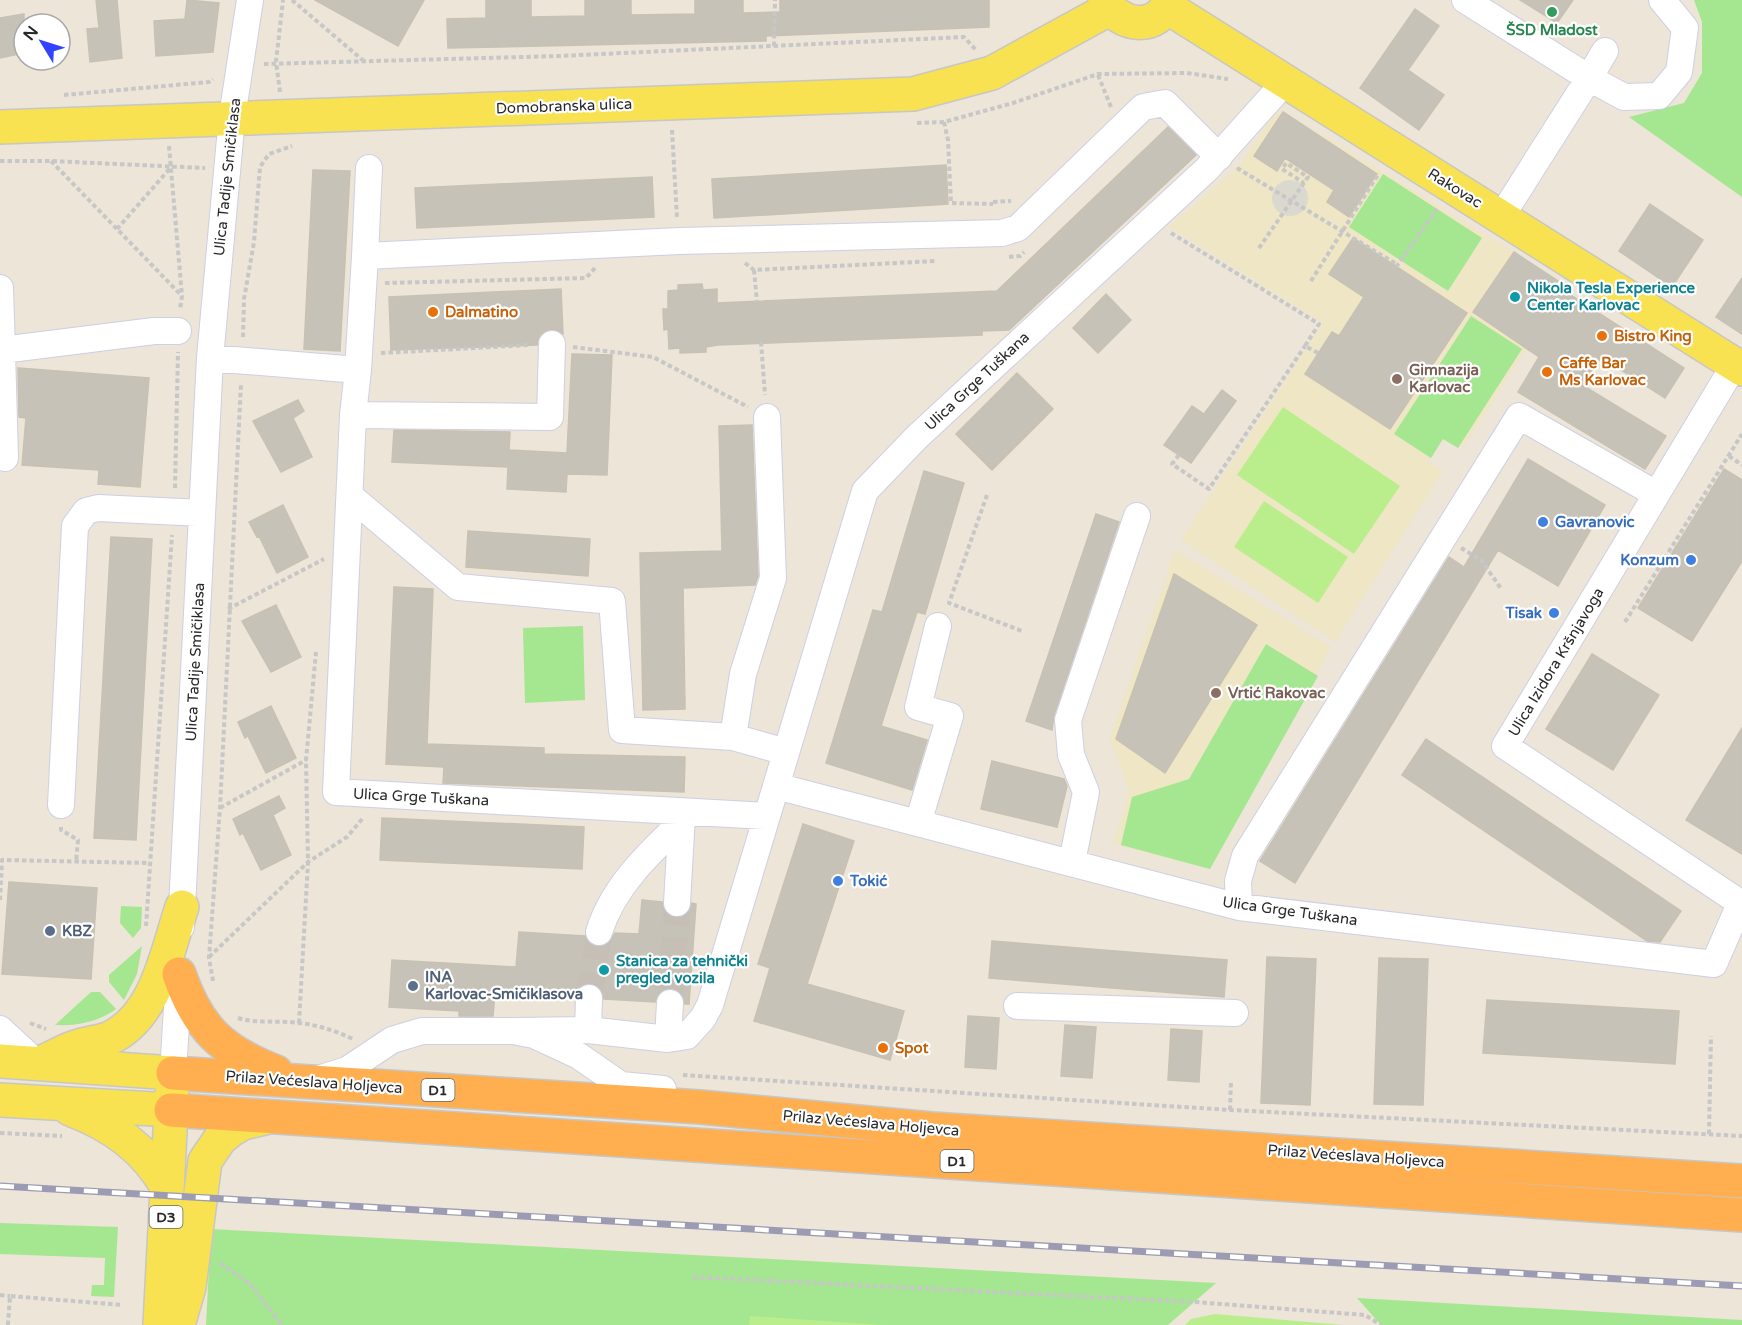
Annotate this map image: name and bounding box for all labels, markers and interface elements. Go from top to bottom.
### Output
marker: ŠSD Mladost [1545,5,1559,19]
north arrow [12,12,72,72]
place label: ŠSD Mladost [1506,21,1598,39]
text: N [19,22,43,45]
street label: Domobranska ulica [496,95,632,117]
street label: Ulica Tadije Smičiklasa [210,97,244,257]
street label: Rakovac [1425,164,1485,212]
place label: Nikola Tesla Experience Center Karlovac [1527,279,1695,314]
marker: Nikola Tesla Experience Center Karlovac [1508,290,1522,304]
place label: Dalmatino [445,303,518,321]
marker: Dalmatino [426,305,440,319]
place label: Bistro King [1614,327,1692,346]
street label: Ulica Grge Tuškana [921,328,1033,434]
marker: Bistro King [1595,329,1609,343]
place label: Caffe Bar Ms Karlovac [1559,354,1646,389]
place label: Gimnazija Karlovac [1409,361,1479,396]
marker: Caffe Bar Ms Karlovac [1540,365,1554,379]
marker: Gimnazija Karlovac [1390,372,1404,386]
place label: Gavranovic [1555,513,1635,531]
marker: Gavranovic [1536,515,1550,529]
place label: Konzum [1620,551,1679,569]
marker: Konzum [1684,553,1698,567]
street label: Ulica Tadije Smičiklasa [182,582,208,742]
street label: Ulica Izidora Kršnjavoga [1504,584,1608,740]
place label: Tisak [1504,604,1542,622]
marker: Tisak [1547,606,1561,620]
place label: Vrtić Rakovac [1228,684,1325,702]
marker: Vrtić Rakovac [1209,686,1223,700]
street label: Ulica Grge Tuškana [352,784,490,810]
place label: Tokić [849,872,887,890]
marker: Tokić [831,874,845,888]
street label: Ulica Grge Tuškana [1221,893,1359,929]
place label: KBZ [62,922,92,940]
marker: KBZ [43,924,57,938]
place label: Stanica za tehnički pregled vozila [616,952,748,988]
marker: Stanica za tehnički pregled vozila [597,963,611,977]
place label: INA Karlovac-Smičiklasova [425,968,583,1003]
marker: INA Karlovac-Smičiklasova [406,979,420,993]
place label: Spot [895,1039,929,1058]
marker: Spot [876,1041,890,1055]
street label: Prilaz Većeslava Holjevca [225,1067,403,1097]
road number: D1 [422,1079,454,1101]
street label: Prilaz Većeslava Holjevca [782,1106,960,1140]
street label: Prilaz Većeslava Holjevca [1267,1141,1445,1171]
road number: D1 [940,1150,974,1172]
road number: D3 [150,1206,182,1228]

